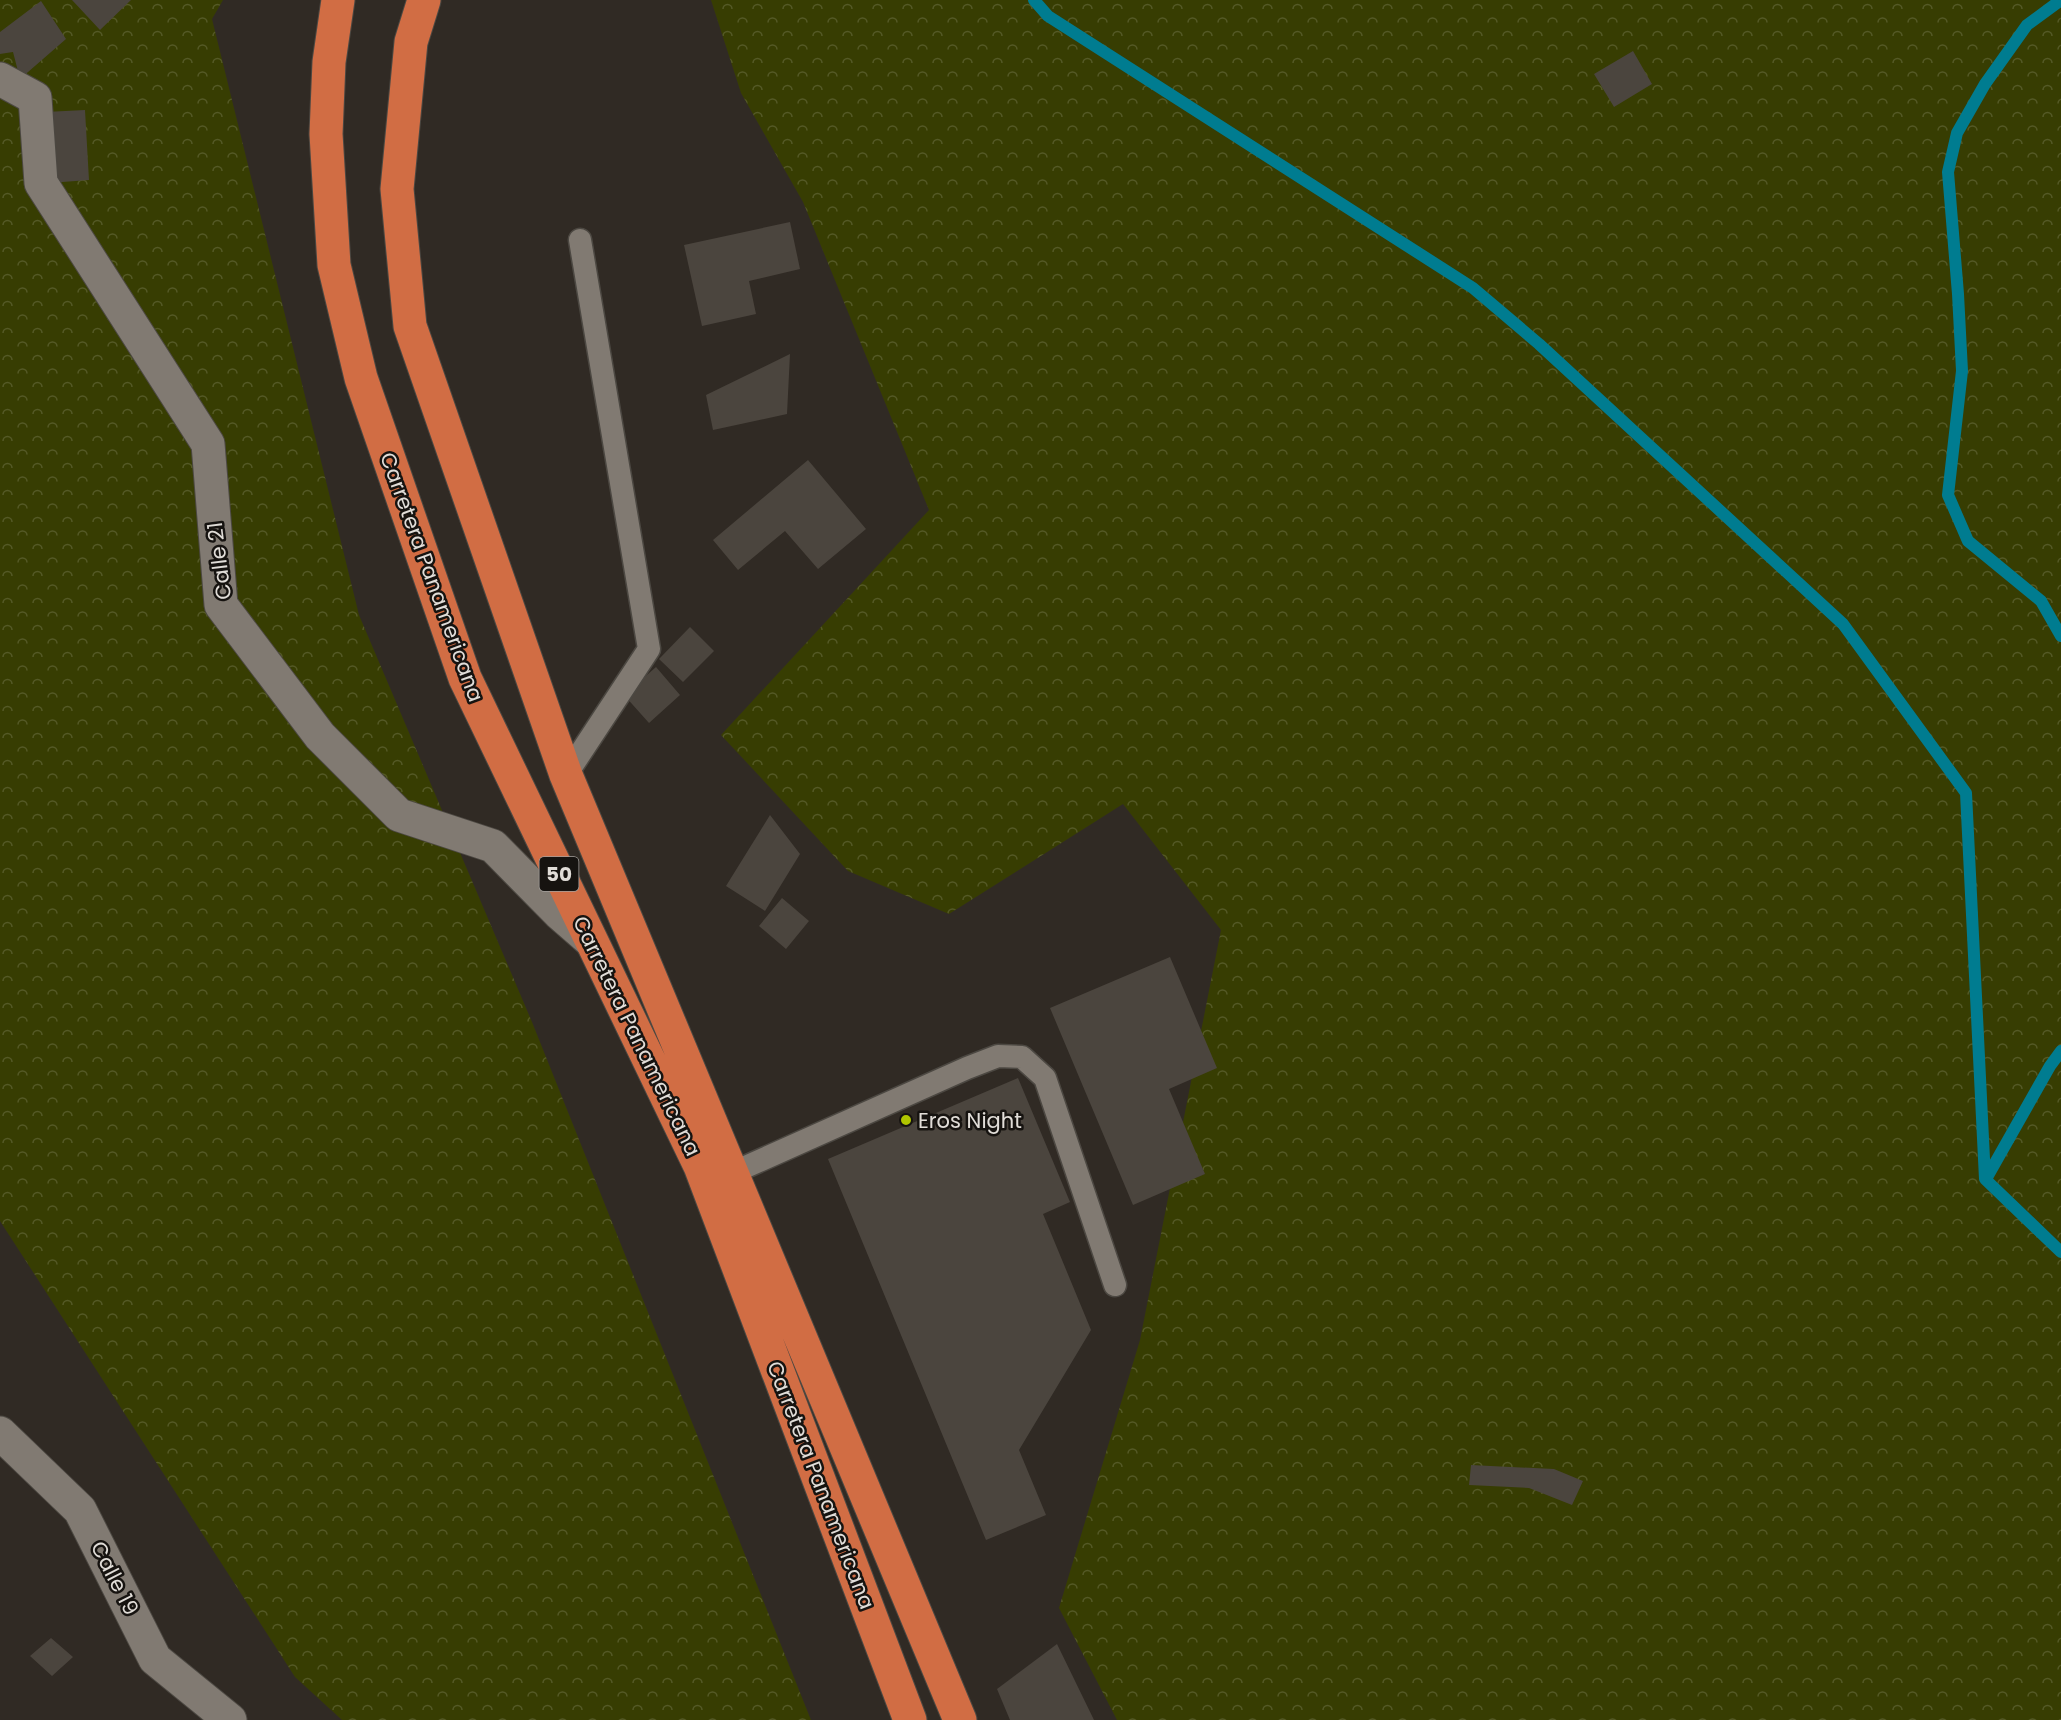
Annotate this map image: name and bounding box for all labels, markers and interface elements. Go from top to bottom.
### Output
street label: Carretera Panamericana [373,448,491,706]
street label: Calle 21 [200,520,238,602]
road number: 50 [540,857,578,891]
street label: Carretera Panamericana [566,911,708,1161]
place label: Eros Night [918,1106,1022,1135]
marker: Eros Night [899,1113,913,1127]
street label: Carretera Panamericana [760,1357,882,1613]
street label: Calle 19 [84,1536,146,1620]

